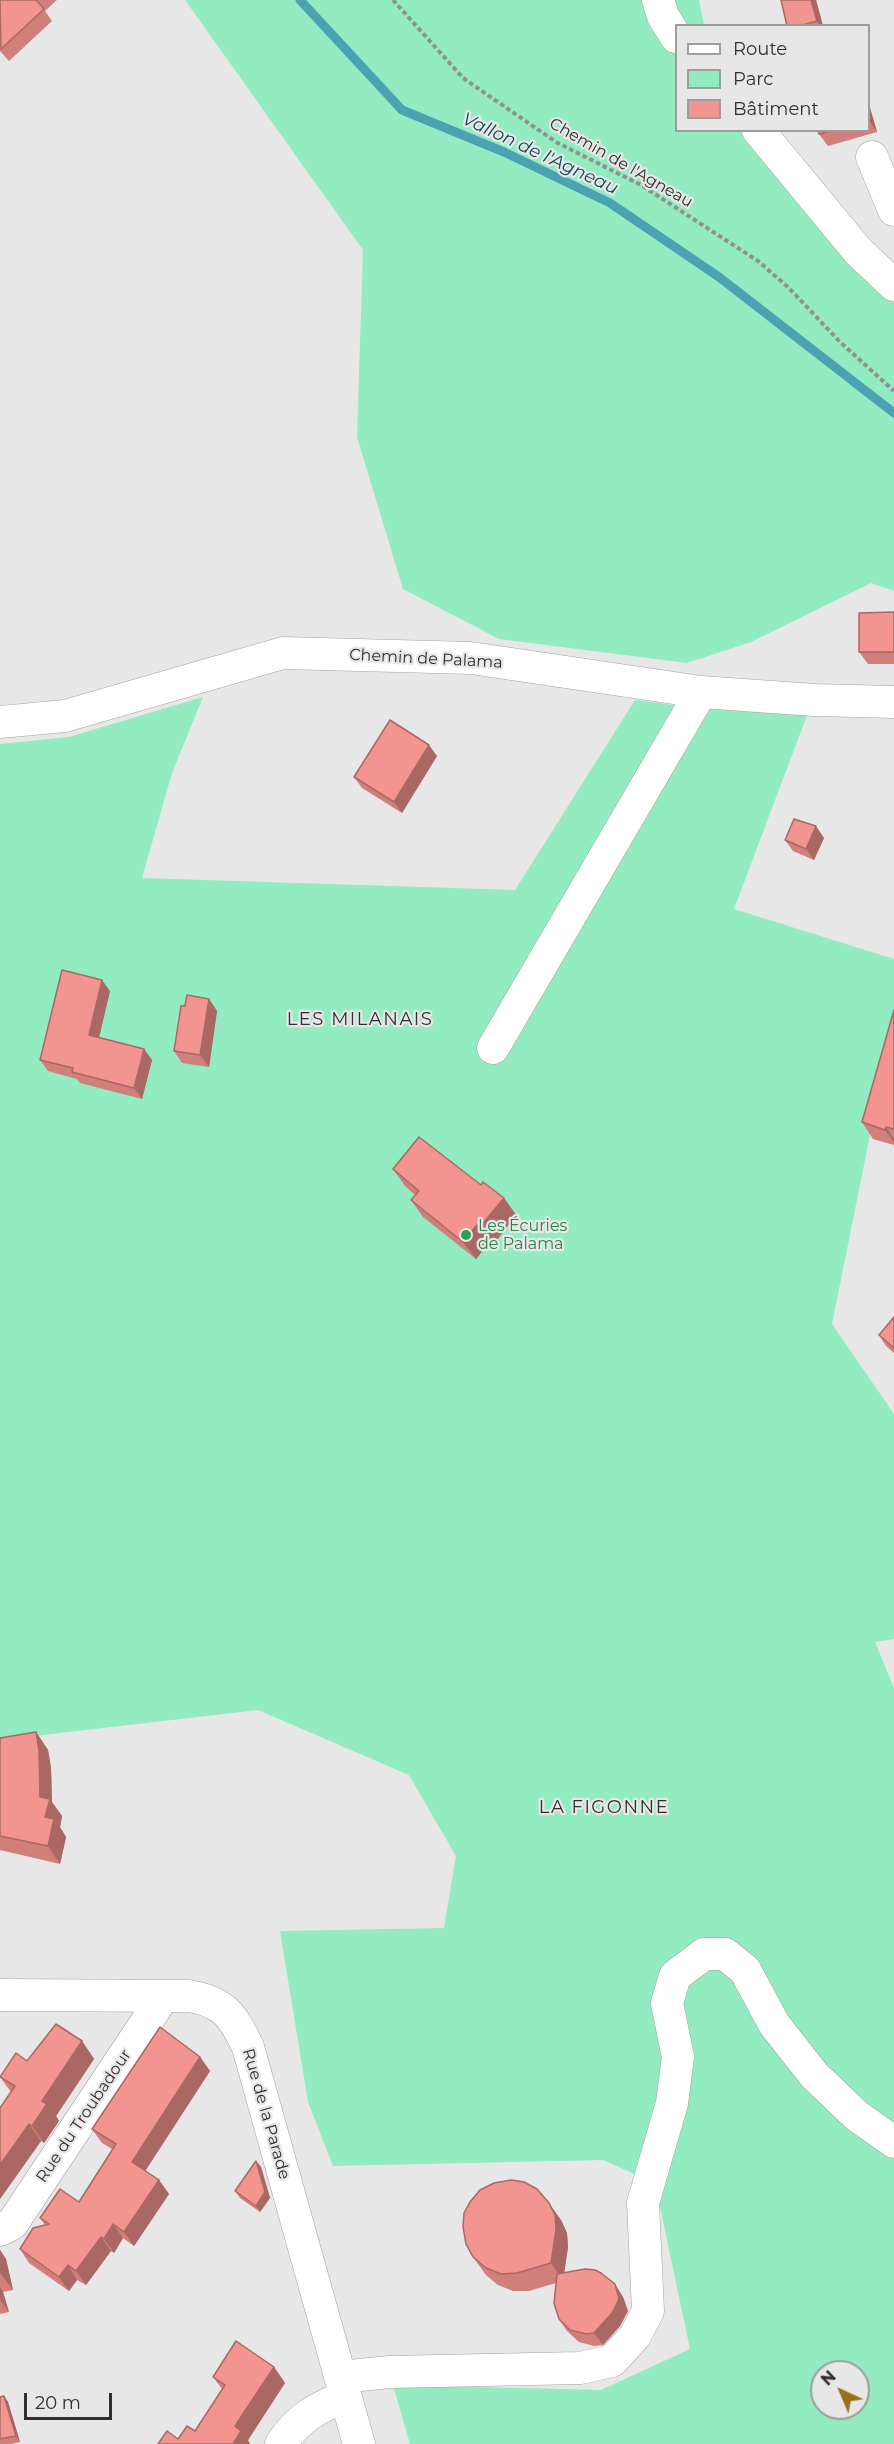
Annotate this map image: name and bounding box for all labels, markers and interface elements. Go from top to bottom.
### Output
legend [675,24,870,132]
text: Route [733,38,787,60]
text: Parc [733,68,773,90]
text: Bâtiment [733,98,819,120]
water label: Vallon de l'Agneau [459,108,621,200]
street label: Chemin de l'Agneau [546,114,696,212]
street label: Chemin de Palama [349,645,503,673]
district label: LES MILANAIS [287,1009,433,1031]
place label: Les Écuries de Palama [478,1216,567,1254]
marker: Les Écuries de Palama [459,1228,473,1242]
district label: LA FIGONNE [539,1797,669,1819]
street label: Rue du Troubadour [32,2046,136,2186]
street label: Rue de la Parade [238,2046,294,2182]
north arrow [810,2360,870,2420]
text: N [817,2367,840,2389]
scale bar [27,2381,116,2419]
text: 20 m [35,2392,81,2414]

